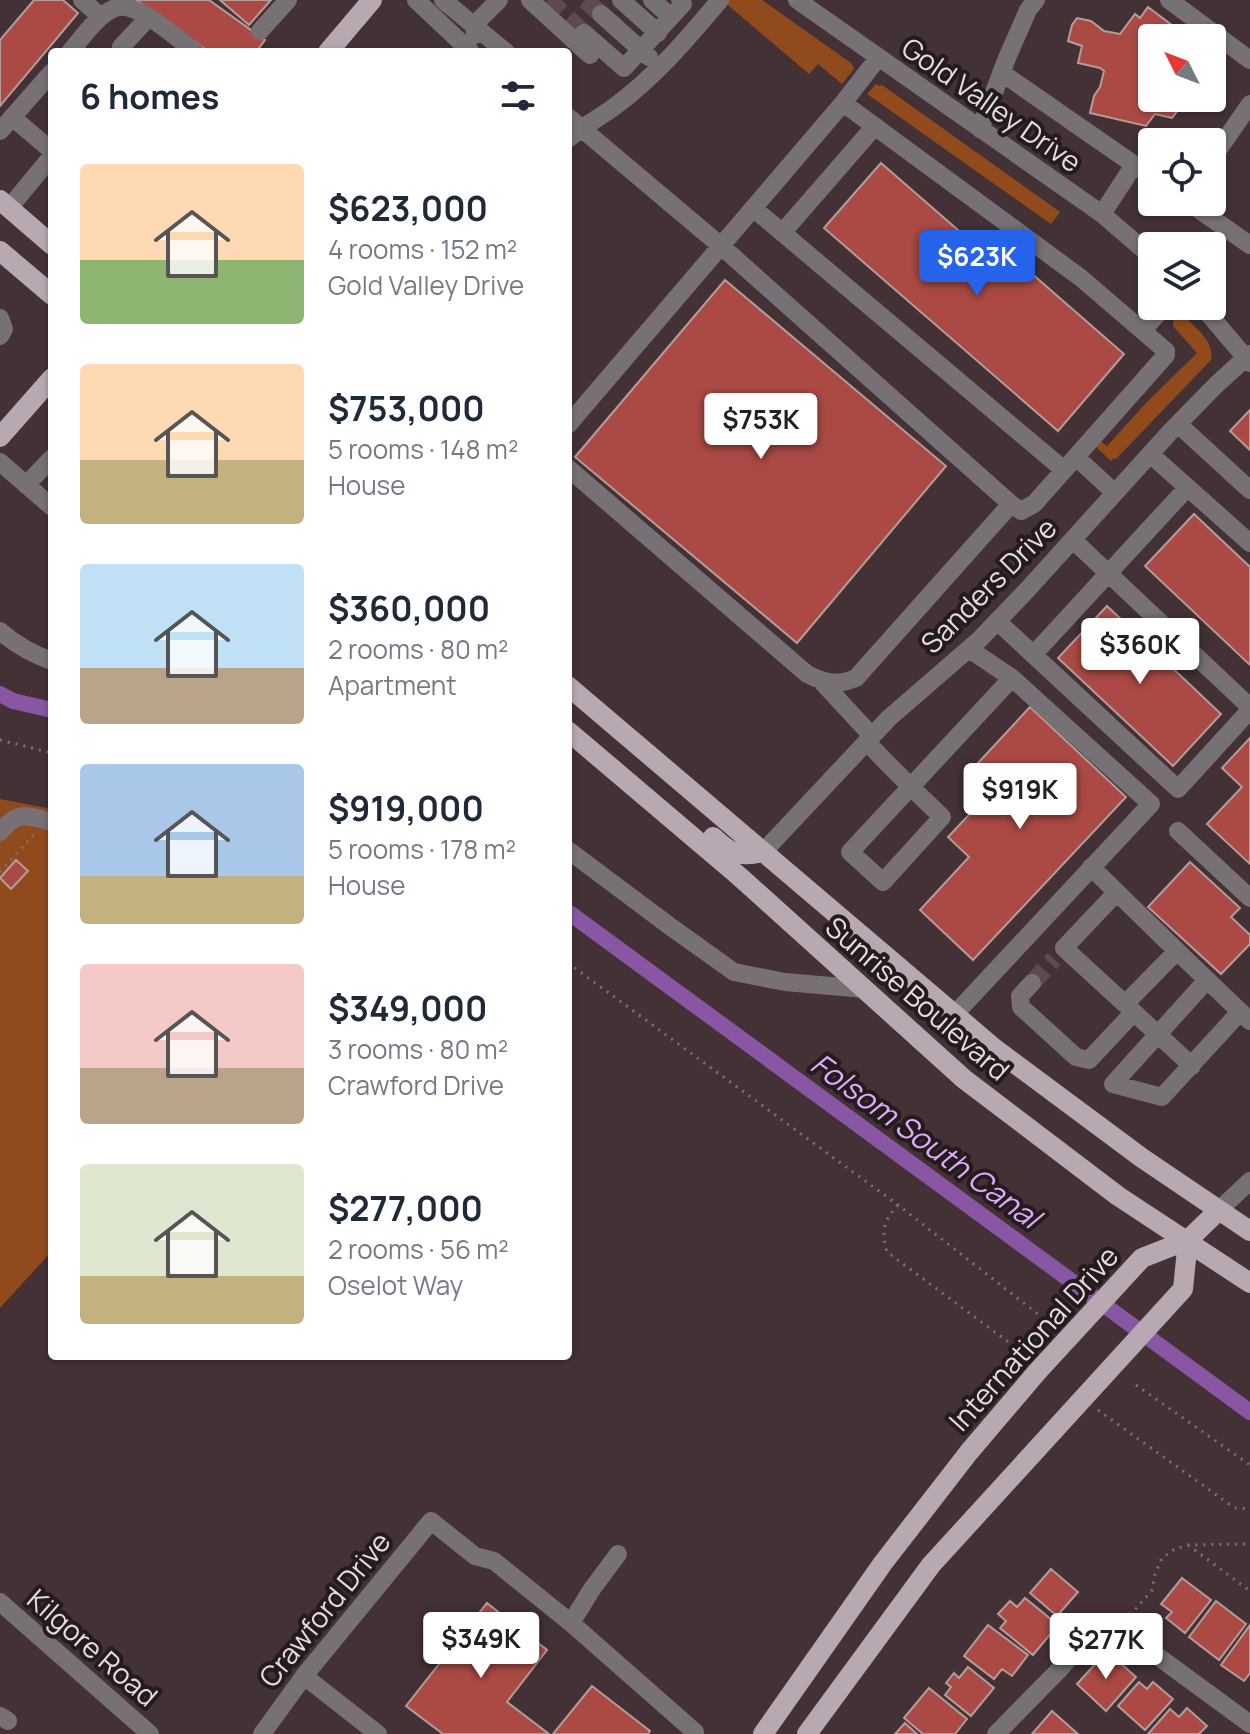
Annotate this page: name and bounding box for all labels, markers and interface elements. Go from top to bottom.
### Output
north arrow [1138,24,1226,112]
map controls [1138,24,1226,320]
street label: Gold Valley Drive [895,28,1089,180]
text: 6 homes [80,73,219,119]
icon: filters [496,74,540,118]
button: locate [1138,128,1226,216]
text: $623,000 [328,185,488,231]
icon: home [144,196,240,292]
pin: $623K [921,230,1033,298]
text: 4 rooms · 152 m² [328,231,517,267]
button: layers [1138,232,1226,320]
text: $623K [937,238,1017,274]
text: Gold Valley Drive [328,267,524,303]
text: $753,000 [328,385,485,431]
pin: $753K [705,393,817,461]
icon: home [144,396,240,492]
text: $753K [722,401,800,437]
text: 5 rooms · 148 m² [328,431,518,467]
text: House [328,467,405,503]
street label: Sanders Drive [912,509,1064,661]
text: $360,000 [328,585,490,631]
icon: home [144,596,240,692]
pin: $360K [1084,618,1196,686]
text: $360K [1099,626,1181,662]
text: 2 rooms · 80 m² [328,631,508,667]
text: Apartment [328,667,457,703]
pin: $919K [964,763,1076,831]
text: $919K [982,771,1058,807]
text: $919,000 [328,785,484,831]
icon: home [144,796,240,892]
text: 5 rooms · 178 m² [328,831,516,867]
text: House [328,867,405,903]
street label: Sunrise Boulevard [818,908,1018,1088]
text: $349,000 [328,985,487,1031]
icon: home [144,996,240,1092]
text: 3 rooms · 80 m² [328,1031,508,1067]
water label: Folsom South Canal [803,1043,1052,1239]
text: Crawford Drive [328,1067,504,1103]
text: $277,000 [328,1185,483,1231]
icon: home [144,1196,240,1292]
text: 2 rooms · 56 m² [328,1231,509,1267]
street label: International Drive [940,1237,1126,1439]
text: Oselot Way [328,1267,463,1303]
street label: Crawford Drive [250,1523,398,1695]
street label: Kilgore Road [20,1580,166,1714]
pin: $349K [425,1612,537,1680]
pin: $277K [1050,1613,1162,1681]
text: $349K [441,1620,521,1656]
text: $277K [1068,1621,1144,1657]

